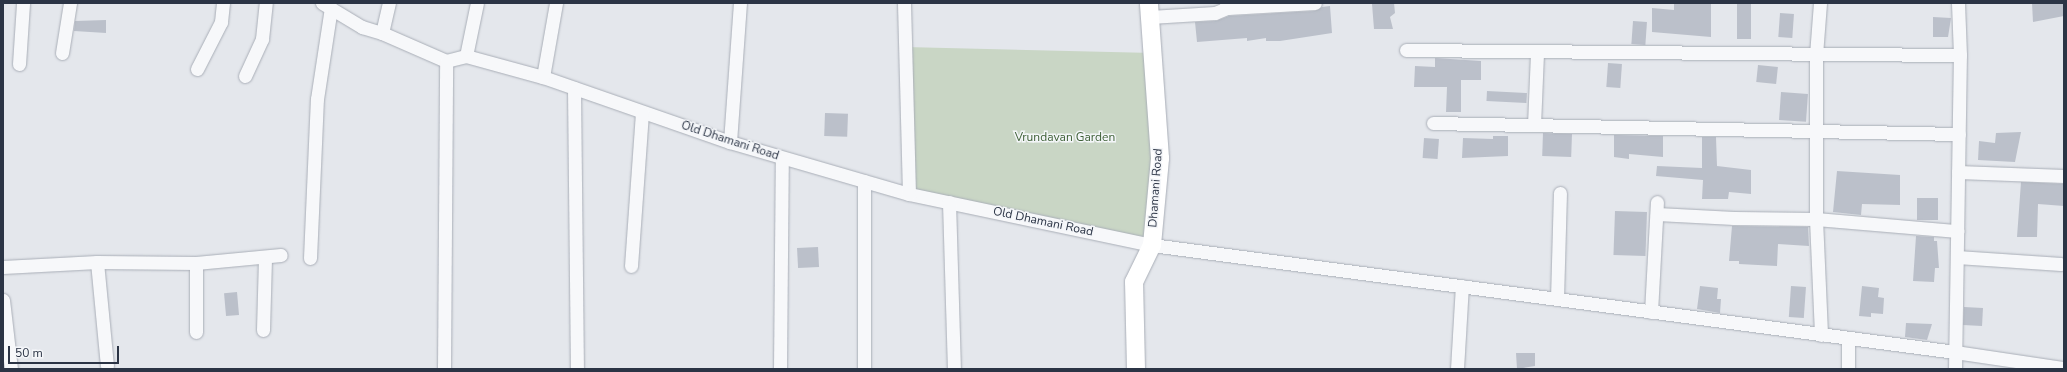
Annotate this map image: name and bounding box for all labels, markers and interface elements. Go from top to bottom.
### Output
street label: Old Dhamani Road [679,118,781,164]
park label: Vrundavan Garden [1015,131,1115,145]
street label: Dhamani Road [1146,148,1166,228]
street label: Old Dhamani Road [992,204,1094,240]
scale bar [10,338,121,364]
text: 50 m [15,345,43,361]

